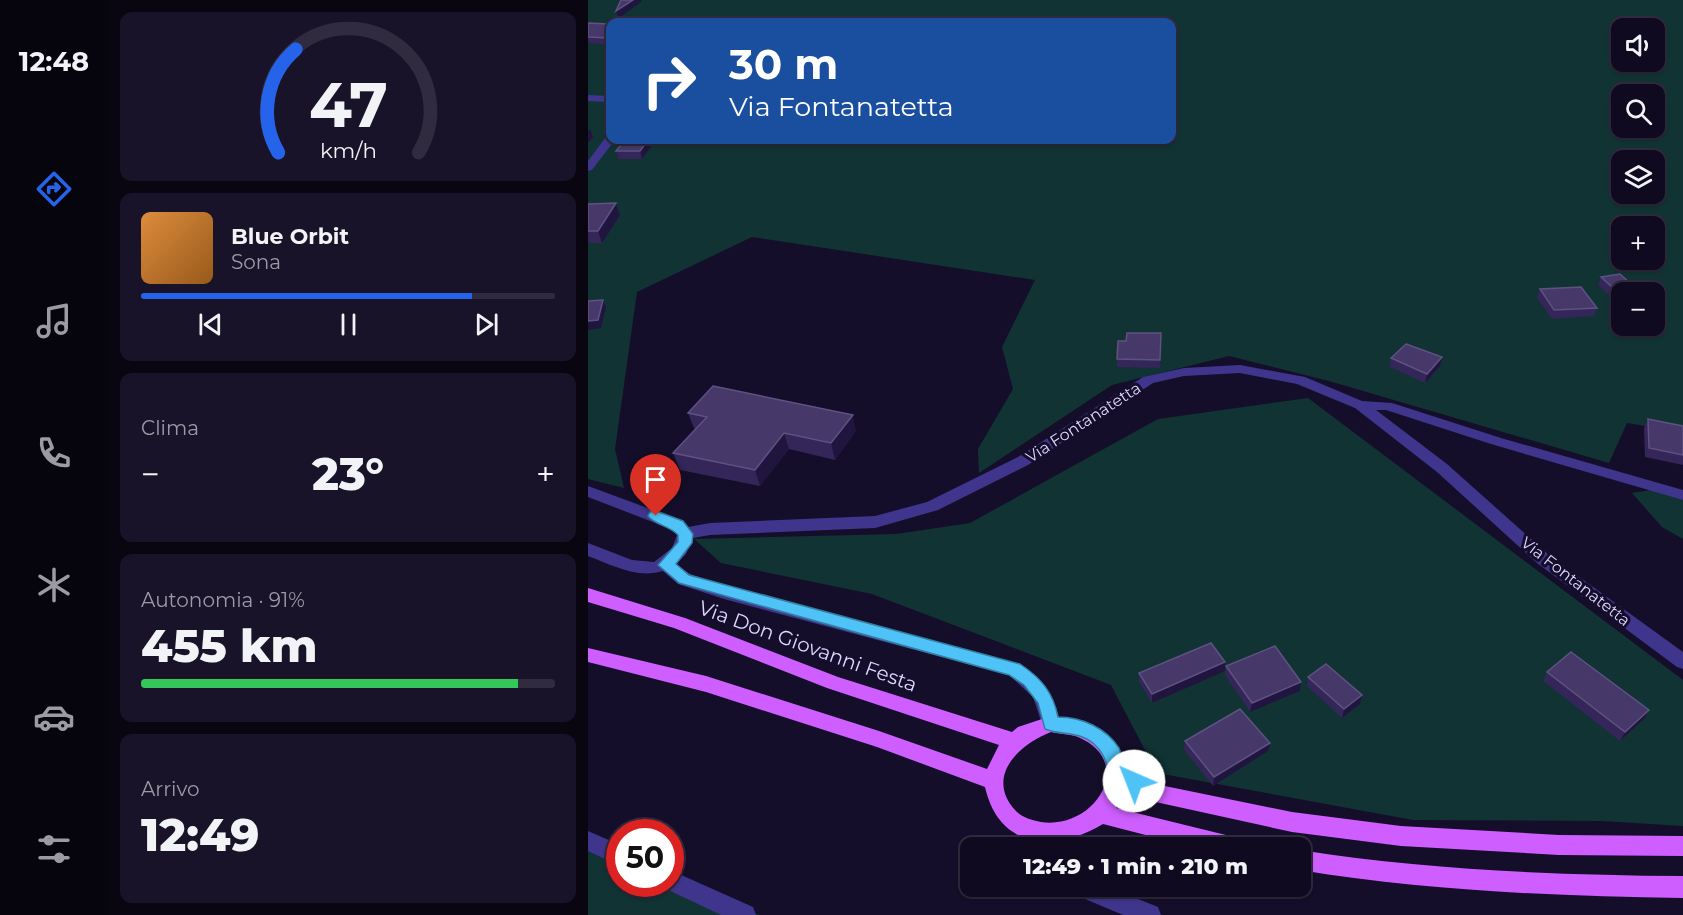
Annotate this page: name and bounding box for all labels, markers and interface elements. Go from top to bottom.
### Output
map controls [1611,18,1665,336]
button: sound [1611,18,1665,72]
text: 30 m [729,38,838,90]
icon: right [630,42,708,120]
text: 12:48 [19,45,89,78]
text: 47 [308,67,388,143]
button: search [1611,84,1665,138]
text: Via Fontanatetta [729,90,954,123]
text: km/h [319,138,377,164]
button: layers [1611,150,1665,204]
icon: directions [33,168,75,210]
button: + [1611,216,1665,270]
text: Blue Orbit [231,223,349,250]
text: Sona [231,250,281,274]
button: − [1611,282,1665,336]
icon: music [33,300,75,342]
icon: previous [194,308,227,341]
icon: pause [332,308,365,341]
icon: next [470,308,503,341]
street label: Via Fontanatetta [1022,378,1144,467]
text: Clima [141,416,199,440]
icon: phone [33,432,75,474]
text: 23° [312,446,384,501]
text: − [141,454,160,494]
text: + [536,454,555,494]
pin [630,454,681,516]
icon: arrive [639,463,672,496]
street label: Via Fontanatetta [1517,533,1634,630]
icon: climate [33,564,75,606]
text: Autonomia · 91% [141,588,305,612]
street label: Via Don Giovanni Festa [696,595,920,697]
text: 455 km [141,618,317,673]
icon: car [33,696,75,738]
position arrow [1102,749,1166,813]
text: Arrivo [141,777,200,801]
text: 12:49 [141,807,260,862]
speed limit sign: 50 [606,819,684,897]
icon: filters [33,828,75,870]
text: 12:49 · 1 min · 210 m [1023,853,1248,880]

